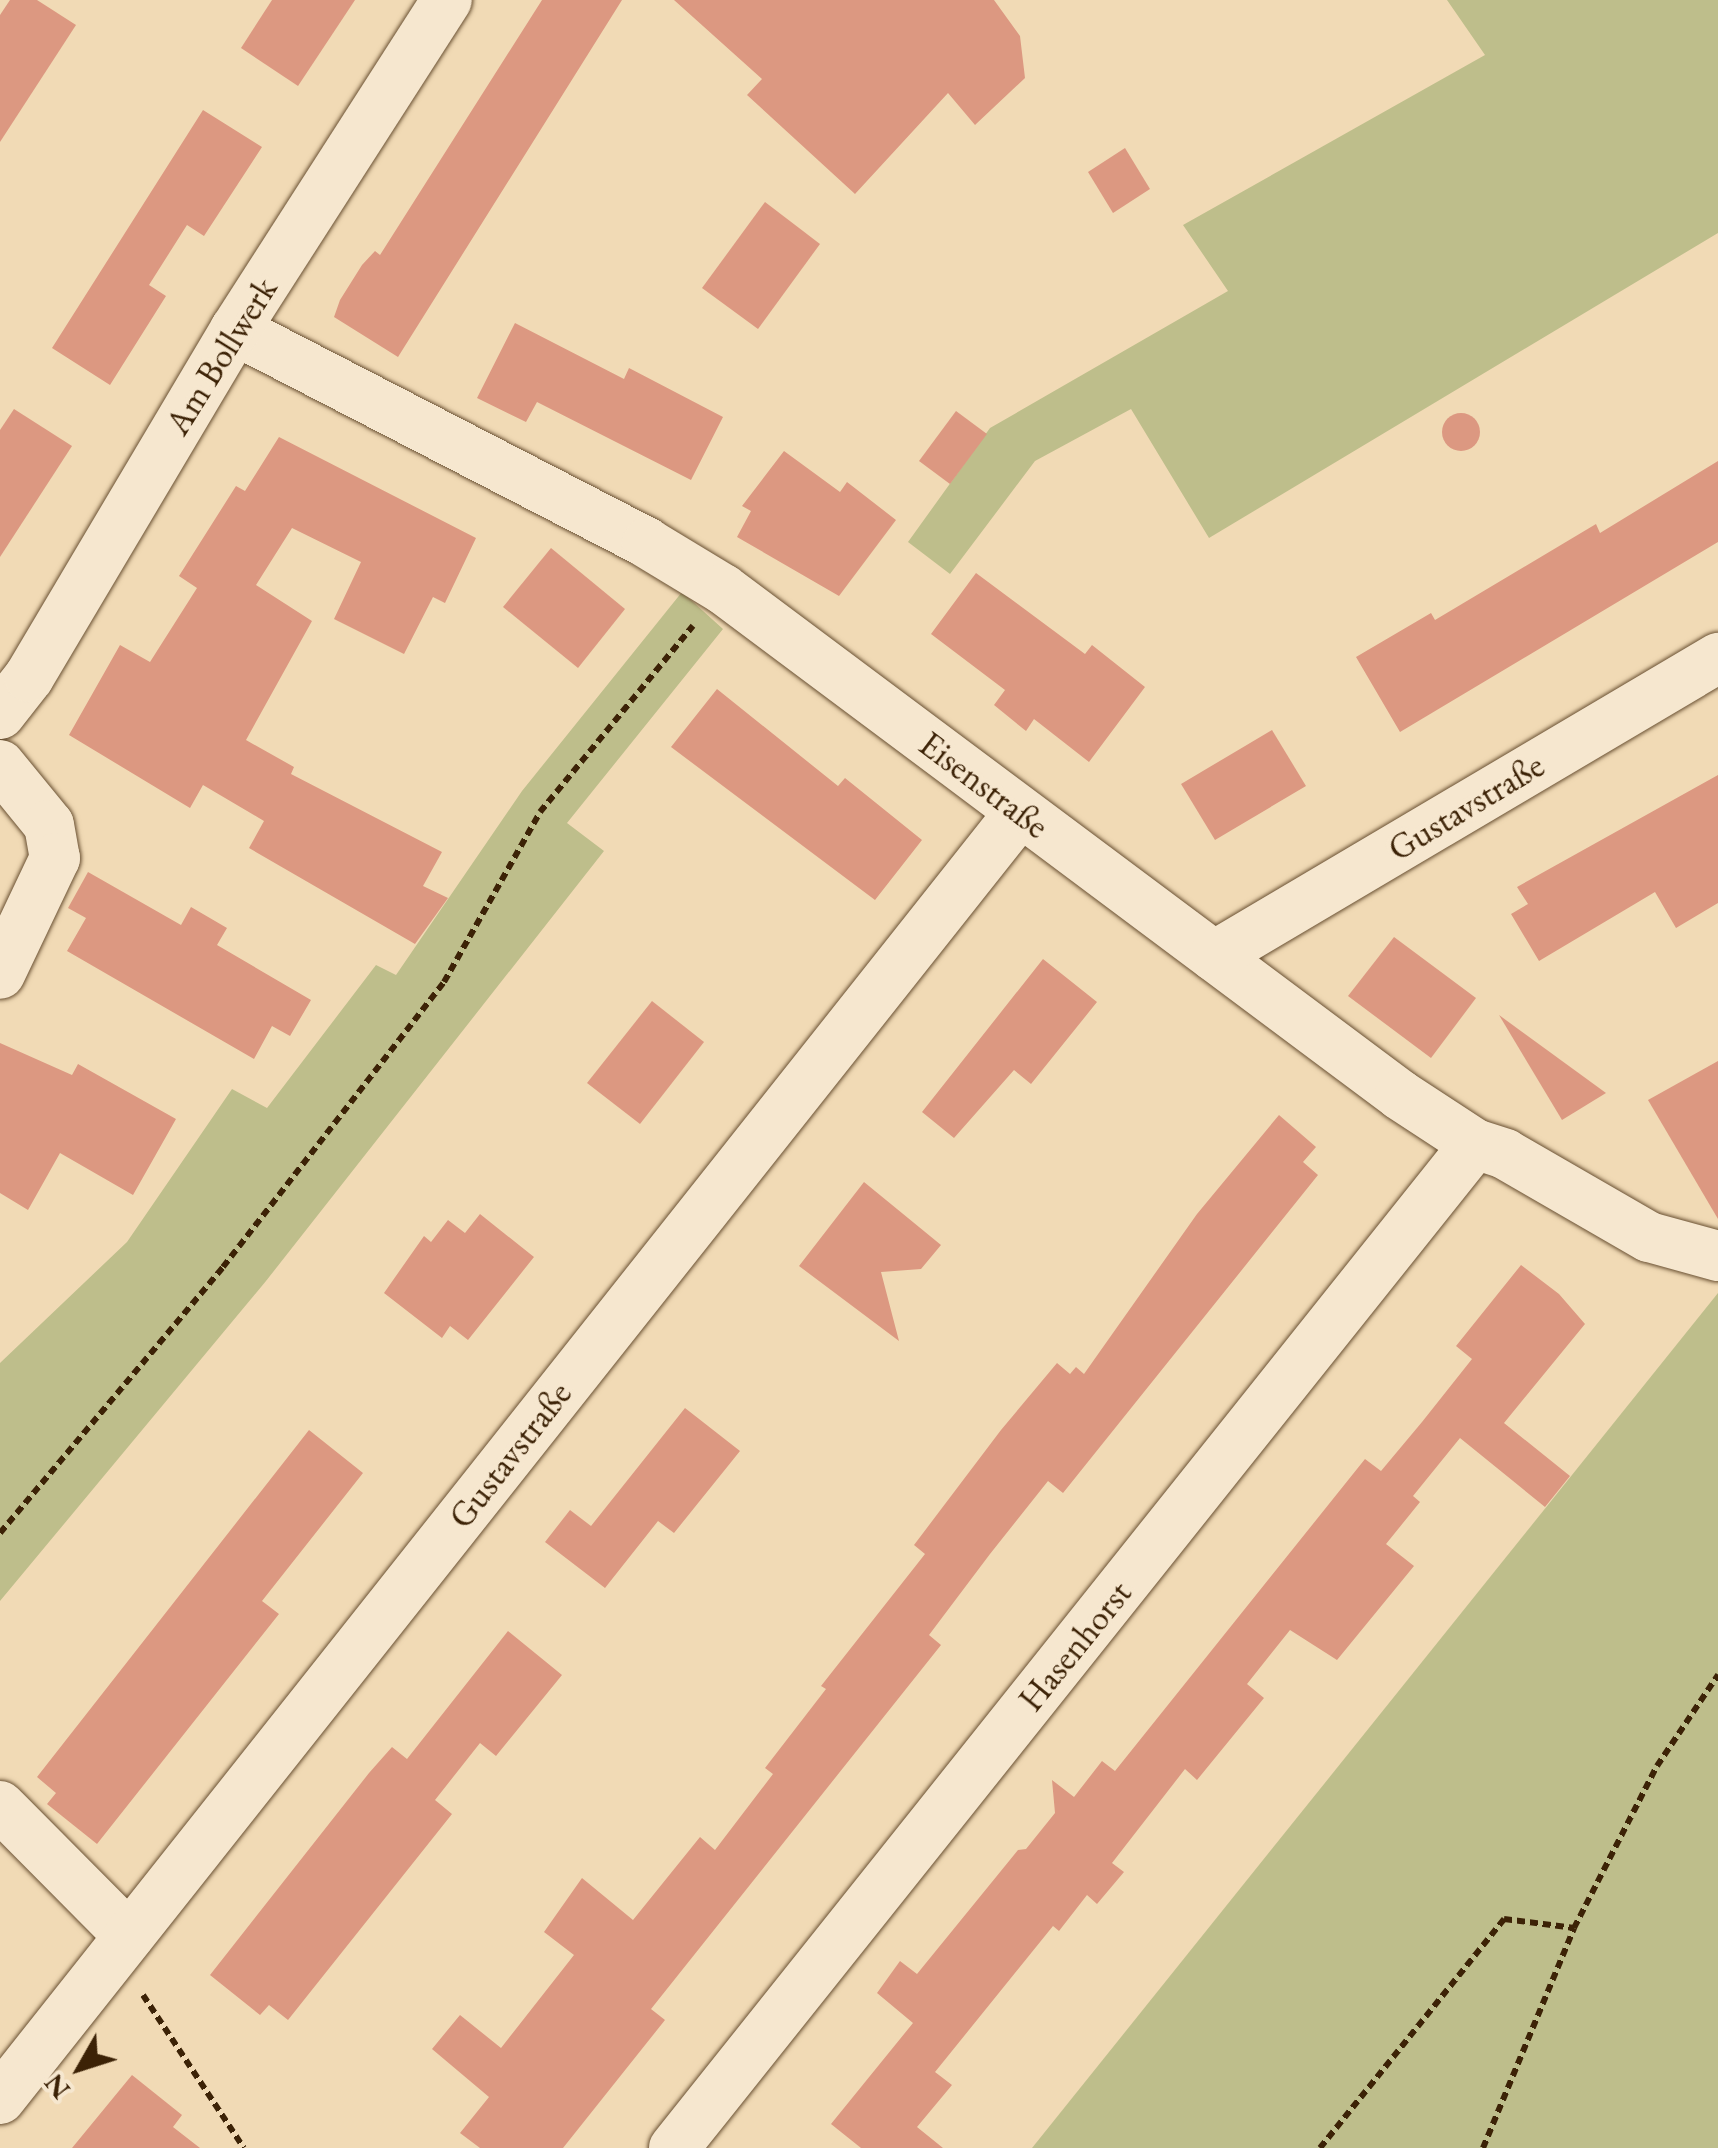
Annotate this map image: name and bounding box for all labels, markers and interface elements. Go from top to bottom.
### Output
street label: Am Bollwerk [156,270,286,442]
street label: Eisenstraße [911,723,1057,847]
street label: Gustavstraße [1381,744,1551,870]
street label: Gustavstraße [440,1373,580,1537]
street label: Hasenhorst [1010,1573,1140,1719]
north arrow [30,2018,130,2118]
text: N [36,2067,78,2107]

